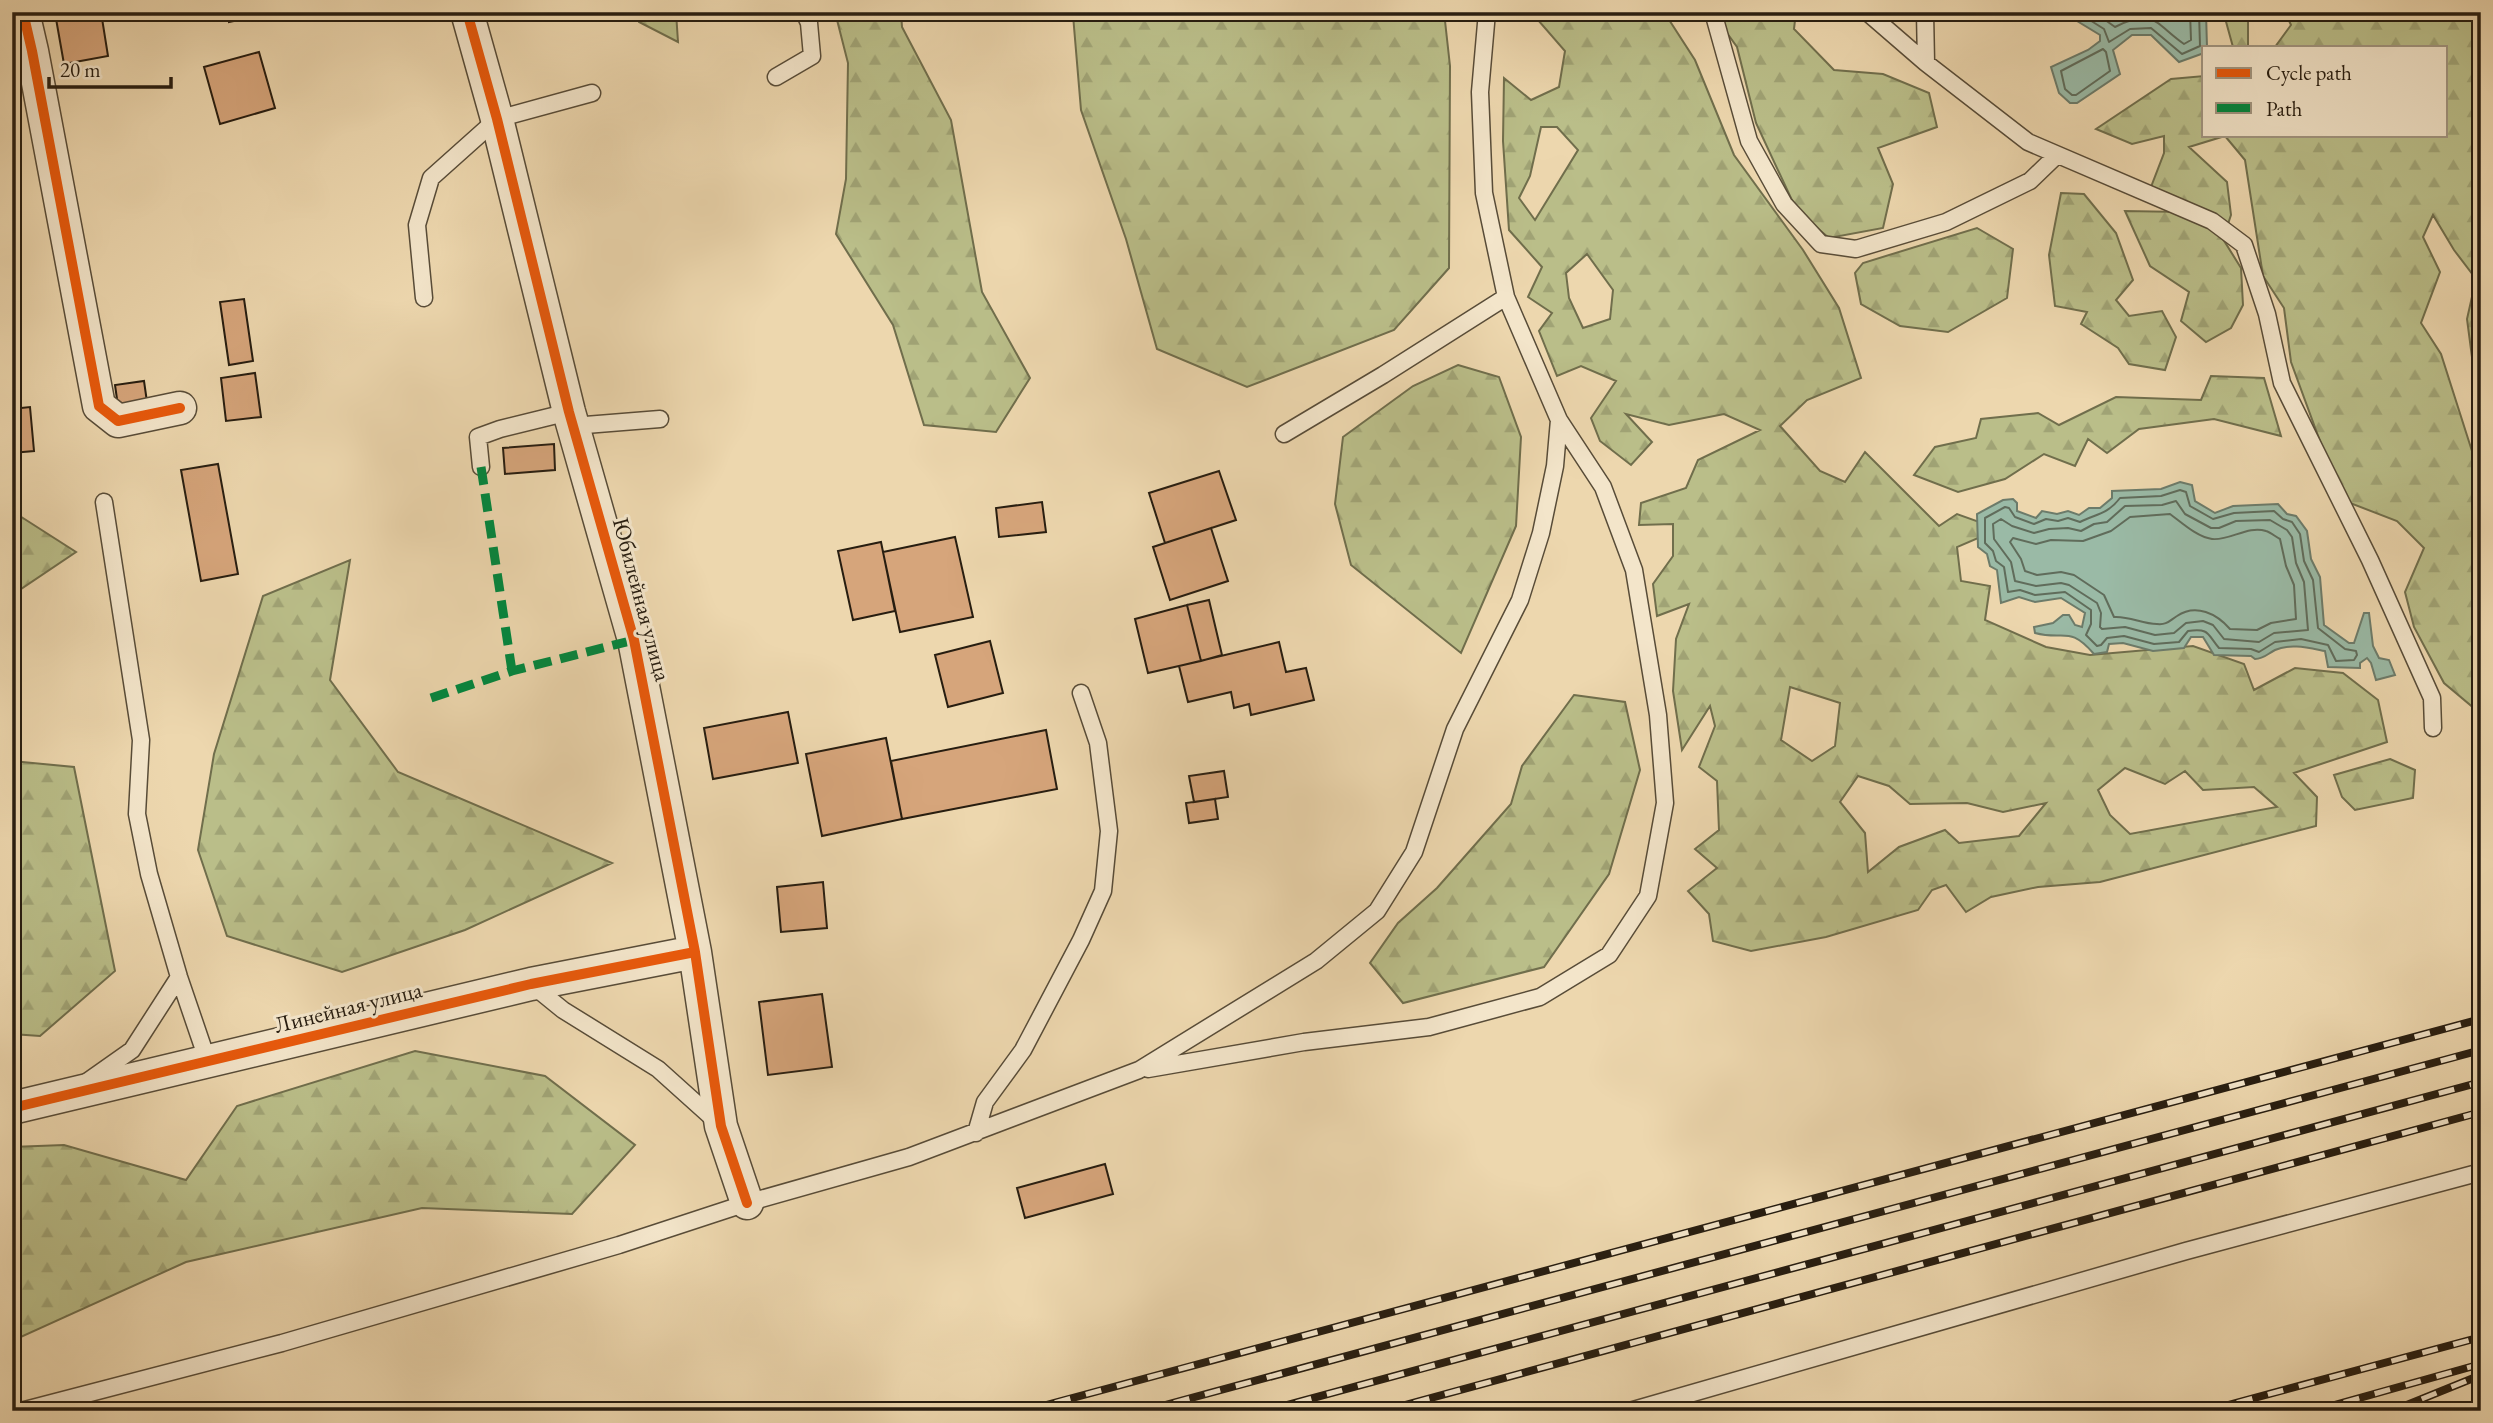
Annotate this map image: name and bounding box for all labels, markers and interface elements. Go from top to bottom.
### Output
scale bar [49,46,172,90]
legend [2202,46,2448,136]
text: 20 m [60,56,101,83]
text: Cycle path [2266,59,2352,86]
text: Path [2266,95,2303,122]
street label: Юбилейная улица [606,514,679,685]
street label: Линейная улица [271,974,426,1040]

